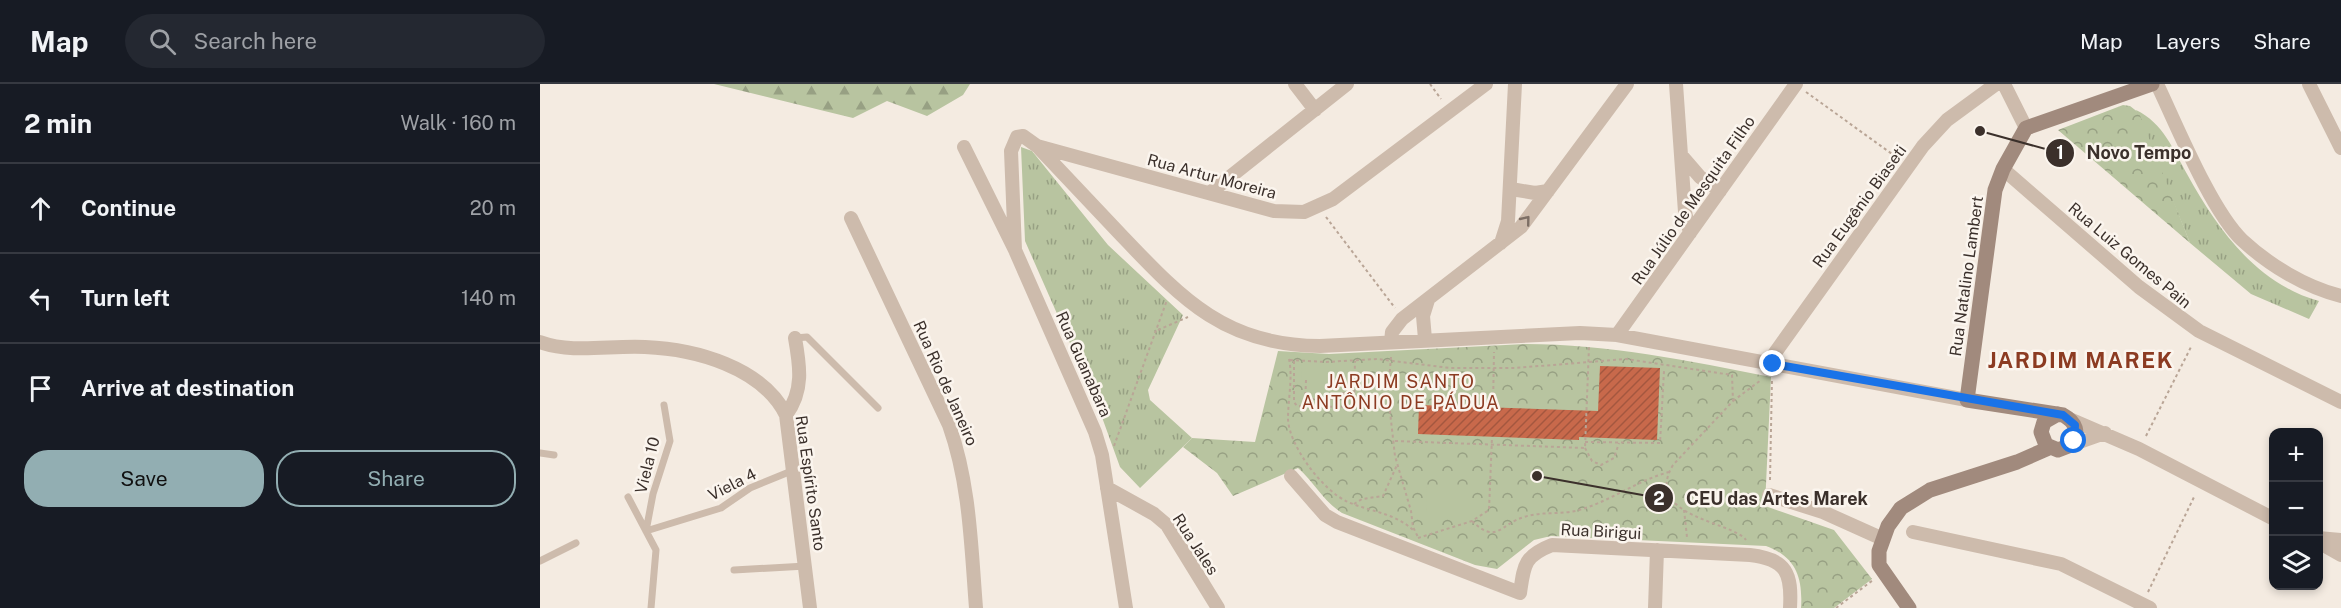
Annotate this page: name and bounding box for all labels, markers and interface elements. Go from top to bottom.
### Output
search box [125,14,545,68]
text: Map [30,25,89,58]
icon: search [146,25,179,58]
text: Search here [194,28,317,54]
text: Map [2080,29,2123,54]
text: Layers [2156,29,2220,54]
text: Share [2253,29,2311,54]
text: 2 min [24,108,92,139]
text: Walk · 160 m [401,111,516,135]
street label: Rua Júlio de Mesquita Filho [1628,112,1759,288]
callout: Novo Tempo [2045,135,2203,171]
street label: Rua Eugênio Biaseti [1809,141,1910,271]
text: 1 [2056,142,2064,163]
text: Novo Tempo [2087,142,2191,163]
street label: Rua Artur Moreira [1145,150,1279,203]
icon: ahead [24,192,57,225]
text: Continue [81,195,176,221]
street label: Rua Natalino Lambert [1946,195,1987,357]
text: 20 m [470,196,516,220]
street label: Rua Luiz Gomes Pain [2064,198,2195,312]
one-way arrow [1519,216,1530,227]
icon: left [24,282,57,315]
text: Turn left [81,285,170,311]
text: 140 m [461,286,516,310]
street label: Rua Guanabara [1052,308,1115,420]
street label: Rua Rio de Janeiro [909,318,982,449]
district label: JARDIM MAREK [1988,347,2174,373]
route end [1759,350,1785,376]
district label: JARDIM SANTO ANTÔNIO DE PÁDUA [1302,371,1500,413]
icon: arrive [24,372,57,405]
text: Arrive at destination [81,375,294,401]
street label: Rua Espírito Santo [792,414,829,552]
route start [2060,427,2086,453]
map controls [2269,428,2323,590]
button: + [2269,428,2323,482]
street label: Viela 10 [631,435,664,495]
button: Save [24,450,264,507]
button: Share [276,450,516,507]
street label: Viela 4 [705,464,759,505]
callout: CEU das Artes Marek [1644,480,1880,516]
button: − [2269,482,2323,536]
text: 2 [1653,488,1665,509]
text: CEU das Artes Marek [1686,488,1869,509]
street label: Rua Jales [1169,510,1222,579]
street label: Rua Birigui [1560,520,1642,543]
button: layers [2269,536,2323,590]

